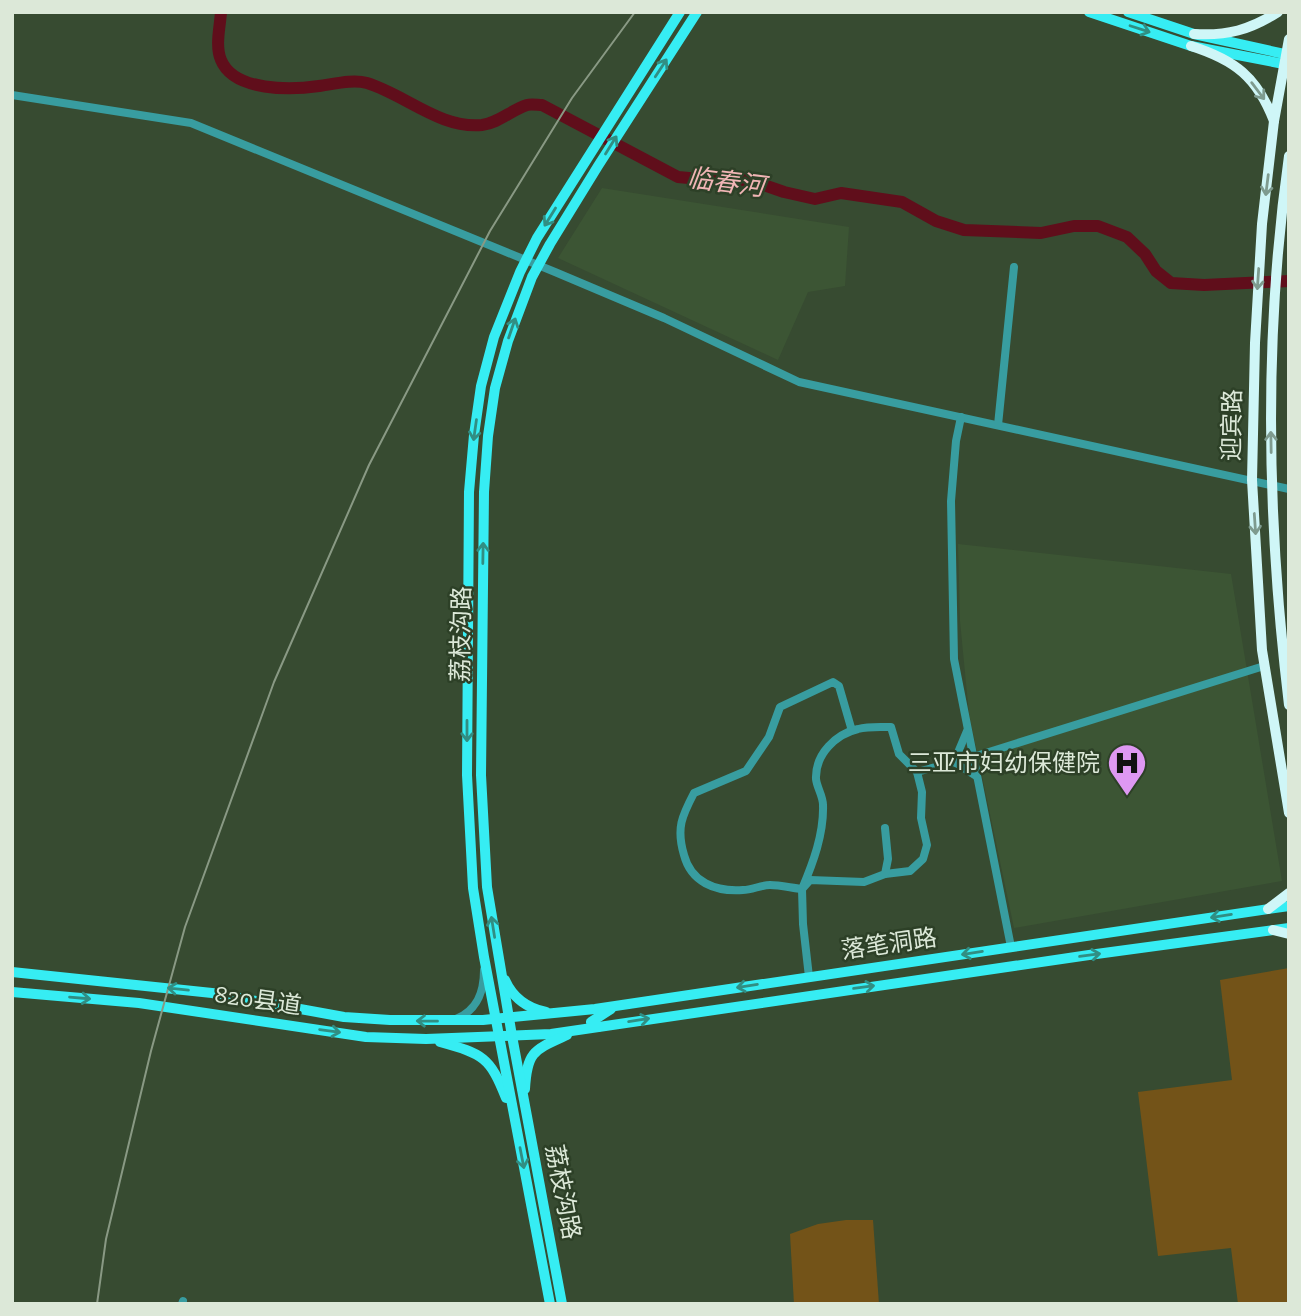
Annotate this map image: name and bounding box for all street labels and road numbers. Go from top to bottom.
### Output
street label: 迎宾路 [1216,389,1247,461]
street label: 荔枝沟路 [445,586,476,682]
street label: 落笔洞路 [839,922,938,965]
street label: 820县道 [213,979,303,1020]
street label: 荔枝沟路 [540,1142,587,1242]

